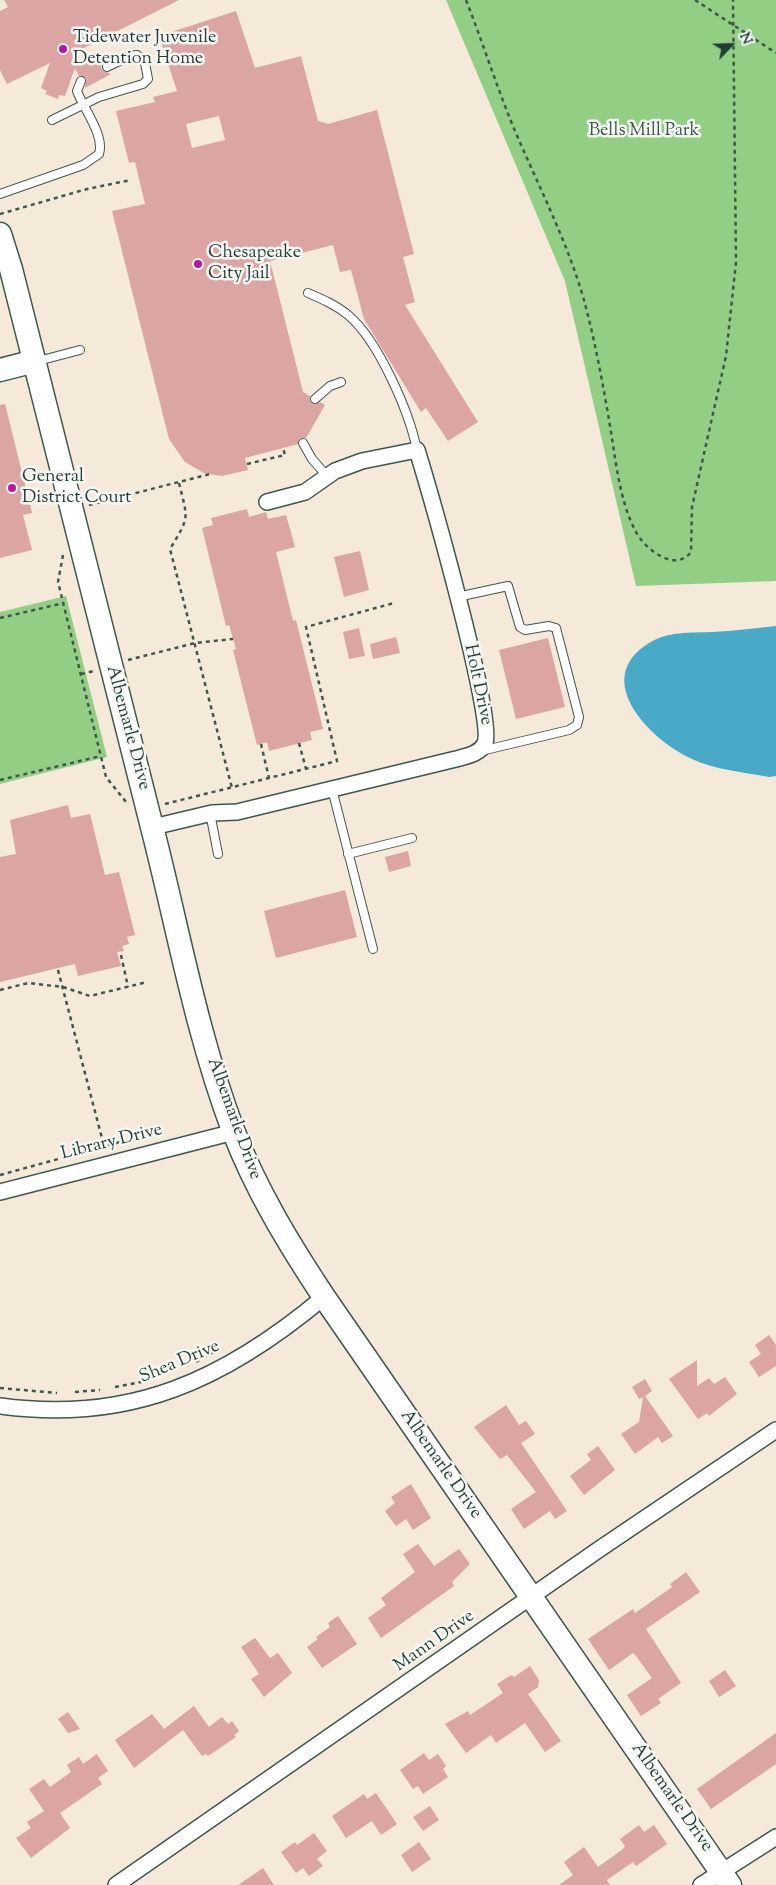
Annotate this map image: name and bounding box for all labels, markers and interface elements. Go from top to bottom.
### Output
north arrow [706,20,756,70]
place label: Tidewater Juvenile Detention Home [73,28,216,70]
text: N [733,30,756,48]
marker: Tidewater Juvenile Detention Home [57,43,69,55]
park label: Bells Mill Park [589,121,699,143]
place label: Chesapeake City Jail [208,243,301,286]
marker: Chesapeake City Jail [192,258,204,270]
place label: General District Court [22,467,132,509]
marker: General District Court [6,482,18,494]
street label: Holt Drive [458,643,496,727]
street label: Albemarle Drive [100,663,154,793]
street label: Albemarle Drive [201,1055,265,1183]
street label: Library Drive [59,1120,165,1166]
street label: Shea Drive [137,1336,223,1390]
street label: Albemarle Drive [394,1406,486,1524]
street label: Mann Drive [391,1606,479,1678]
street label: Albemarle Drive [625,1739,717,1857]

